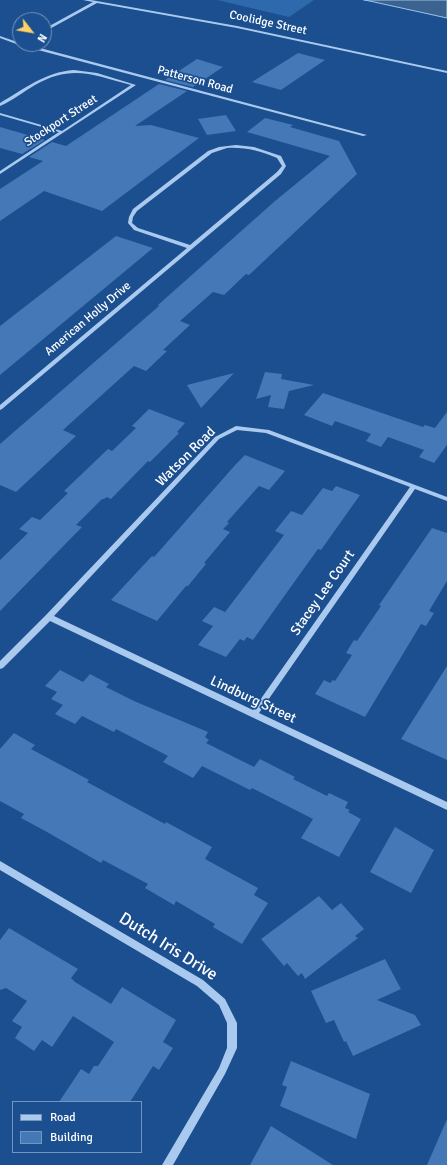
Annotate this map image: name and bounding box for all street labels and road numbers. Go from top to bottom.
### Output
street label: Coolidge Street [228,8,308,38]
street label: Patterson Road [156,63,234,97]
street label: Stockport Street [22,92,100,150]
street label: American Holly Drive [42,279,134,359]
street label: Watson Road [153,424,219,490]
street label: Stacey Lee Court [287,547,359,639]
street label: Lindburg Street [207,673,299,727]
street label: Dutch Iris Drive [115,909,221,985]

